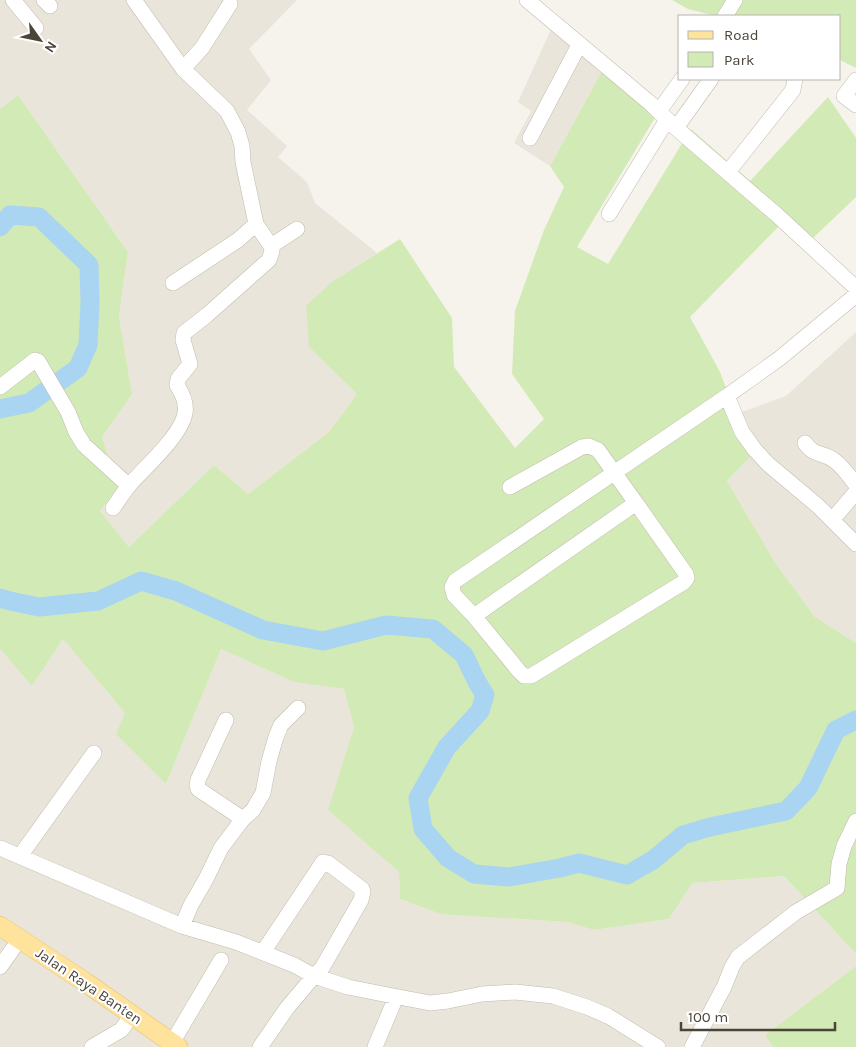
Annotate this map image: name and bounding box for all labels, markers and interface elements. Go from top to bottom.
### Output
north arrow [15,15,65,65]
legend [678,15,841,80]
text: Road [724,26,759,44]
text: N [41,38,60,56]
text: Park [724,51,754,69]
street label: Jalan Raya Banten [32,944,146,1028]
scale bar [681,1000,835,1032]
text: 100 m [688,1008,728,1026]

